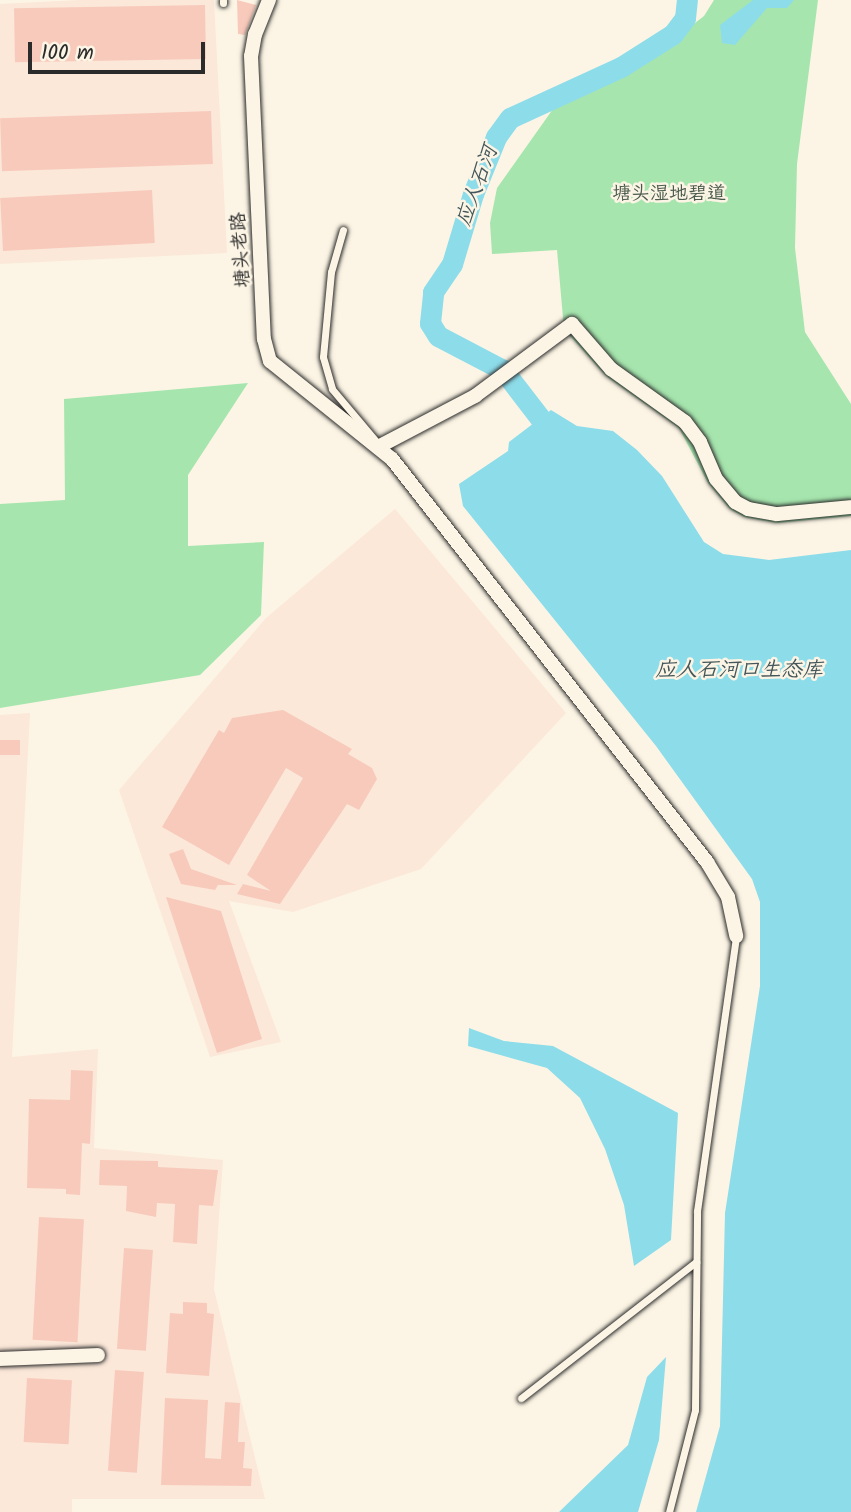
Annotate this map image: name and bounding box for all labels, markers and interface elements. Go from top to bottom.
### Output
scale bar [32,28,208,72]
text: 100 m [41,37,94,70]
water label: 应人石河 [452,142,504,230]
park label: 塘头湿地碧道 [612,184,726,206]
street label: 塘头老路 [228,211,256,289]
water label: 应人石河口生态库 [655,658,823,684]

